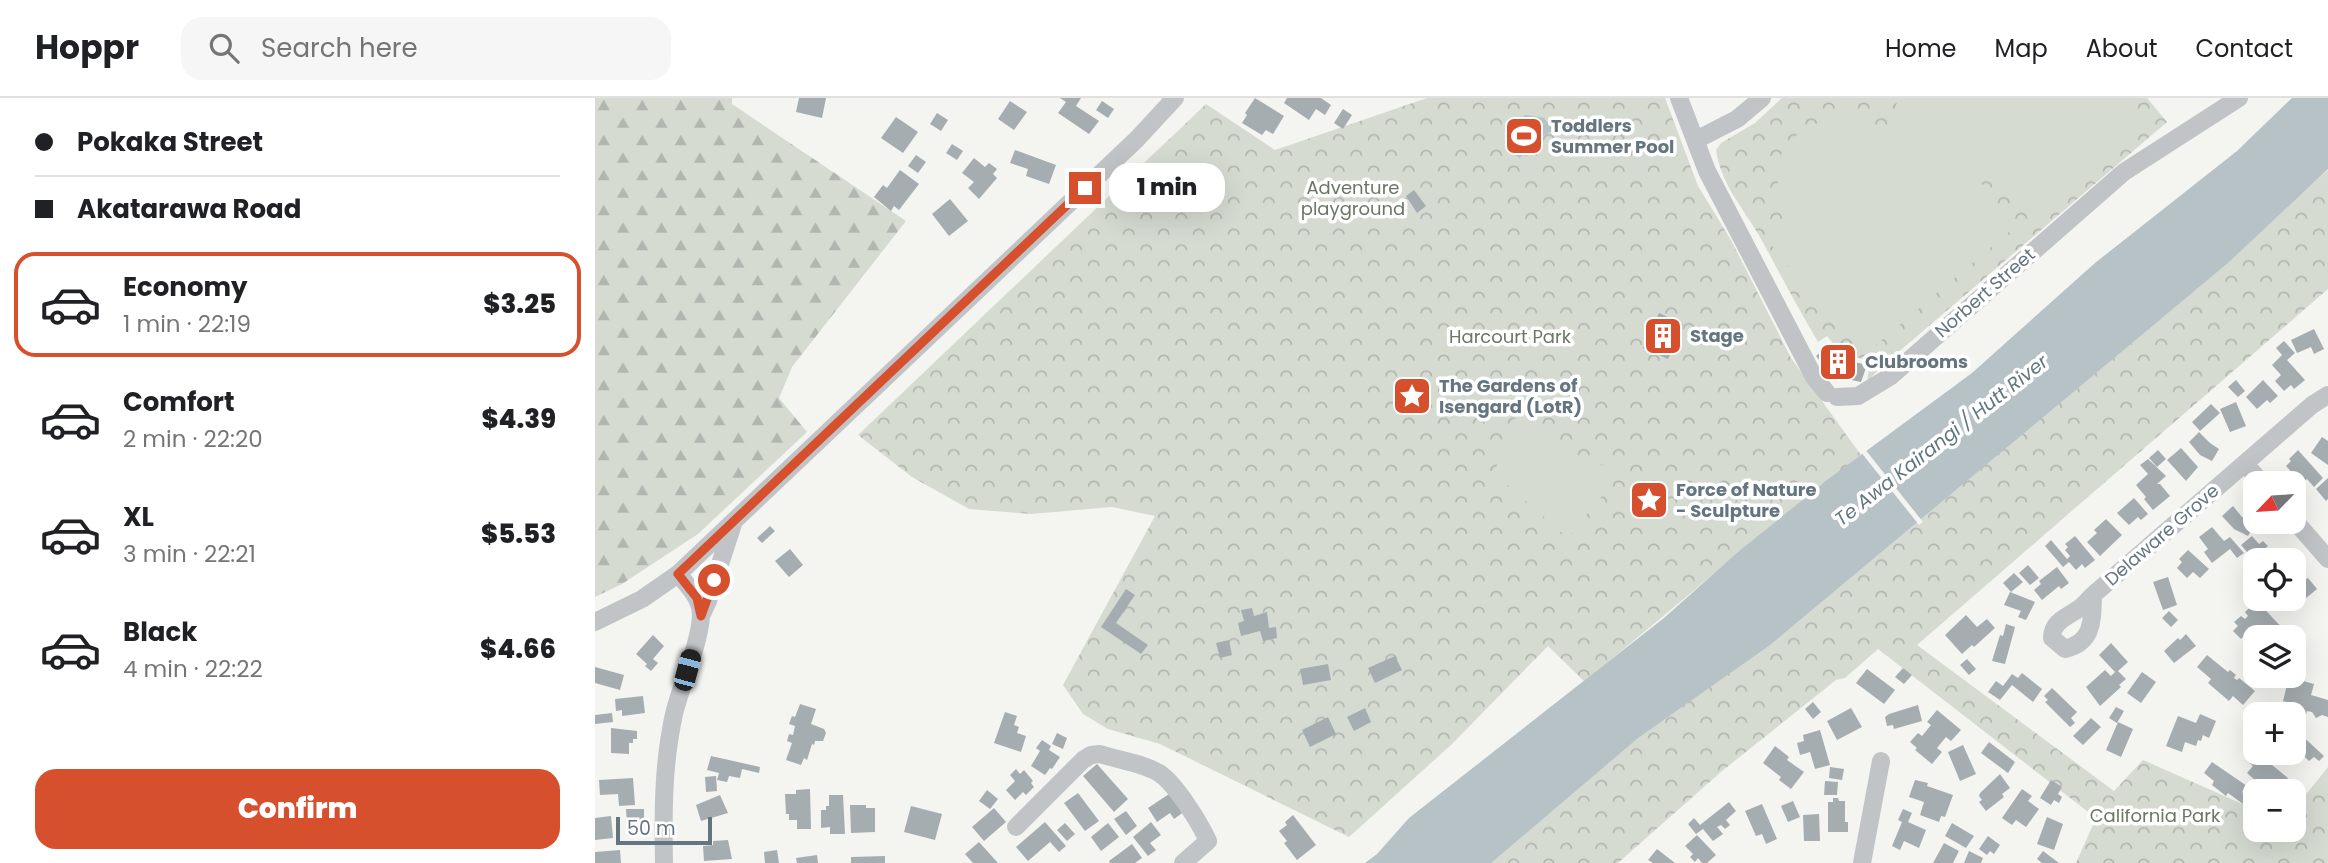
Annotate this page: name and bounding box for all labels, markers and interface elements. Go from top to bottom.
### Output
search box [181,17,671,80]
text: Hoppr [35,24,139,71]
icon: search [205,29,243,67]
text: Search here [261,30,418,66]
text: Home [1885,32,1957,65]
text: Map [1995,32,2048,65]
text: About [2086,32,2157,65]
text: Contact [2195,32,2293,65]
place label: Toddlers Summer Pool [1551,113,1674,159]
sports icon: Toddlers Summer Pool [1503,115,1545,157]
text: Pokaka Street [77,124,263,160]
callout: 1 min [1109,164,1225,212]
text: 1 min [1137,171,1197,203]
route end [1069,172,1101,204]
park label: Adventure playground [1301,175,1405,221]
text: Akatarawa Road [77,191,301,227]
street label: Norbert Street [1929,242,2040,343]
text: Economy [123,269,247,305]
icon: car [39,273,102,336]
text: $3.25 [483,286,556,322]
text: 1 min · 22:19 [123,308,251,340]
building icon: Stage [1642,315,1684,357]
place label: Stage [1690,323,1744,348]
park label: Harcourt Park [1449,324,1572,349]
building icon: Clubrooms [1817,341,1859,383]
water label: Te Awa Kairangi / Hutt River [1829,348,2054,532]
place label: Clubrooms [1865,349,1968,374]
place label: The Gardens of Isengard (LotR) [1439,373,1582,419]
place icon: The Gardens of Isengard (LotR) [1391,375,1433,417]
text: Comfort [123,384,235,420]
icon: car [39,388,102,451]
text: $4.39 [481,401,556,437]
text: 2 min · 22:20 [123,423,263,455]
north arrow [2243,471,2307,534]
map controls [2243,471,2306,842]
place label: Force of Nature - Sculpture [1676,477,1817,523]
street label: Delaware Grove [2099,478,2224,591]
place icon: Force of Nature - Sculpture [1628,479,1670,521]
text: XL [123,499,154,535]
icon: car [39,503,102,566]
text: $5.53 [481,516,556,552]
text: 3 min · 22:21 [123,538,256,570]
button: locate [2243,548,2306,611]
route start [698,564,730,596]
text: Black [123,614,197,650]
icon: car [39,618,102,681]
button: layers [2243,625,2306,688]
text: $4.66 [480,631,556,667]
car [672,647,703,693]
text: 4 min · 22:22 [123,653,263,685]
button: + [2243,702,2306,765]
button: Confirm [35,769,560,849]
button: − [2243,779,2306,842]
park label: California Park [2090,803,2221,828]
scale bar [616,814,712,846]
text: 50 m [627,815,676,842]

